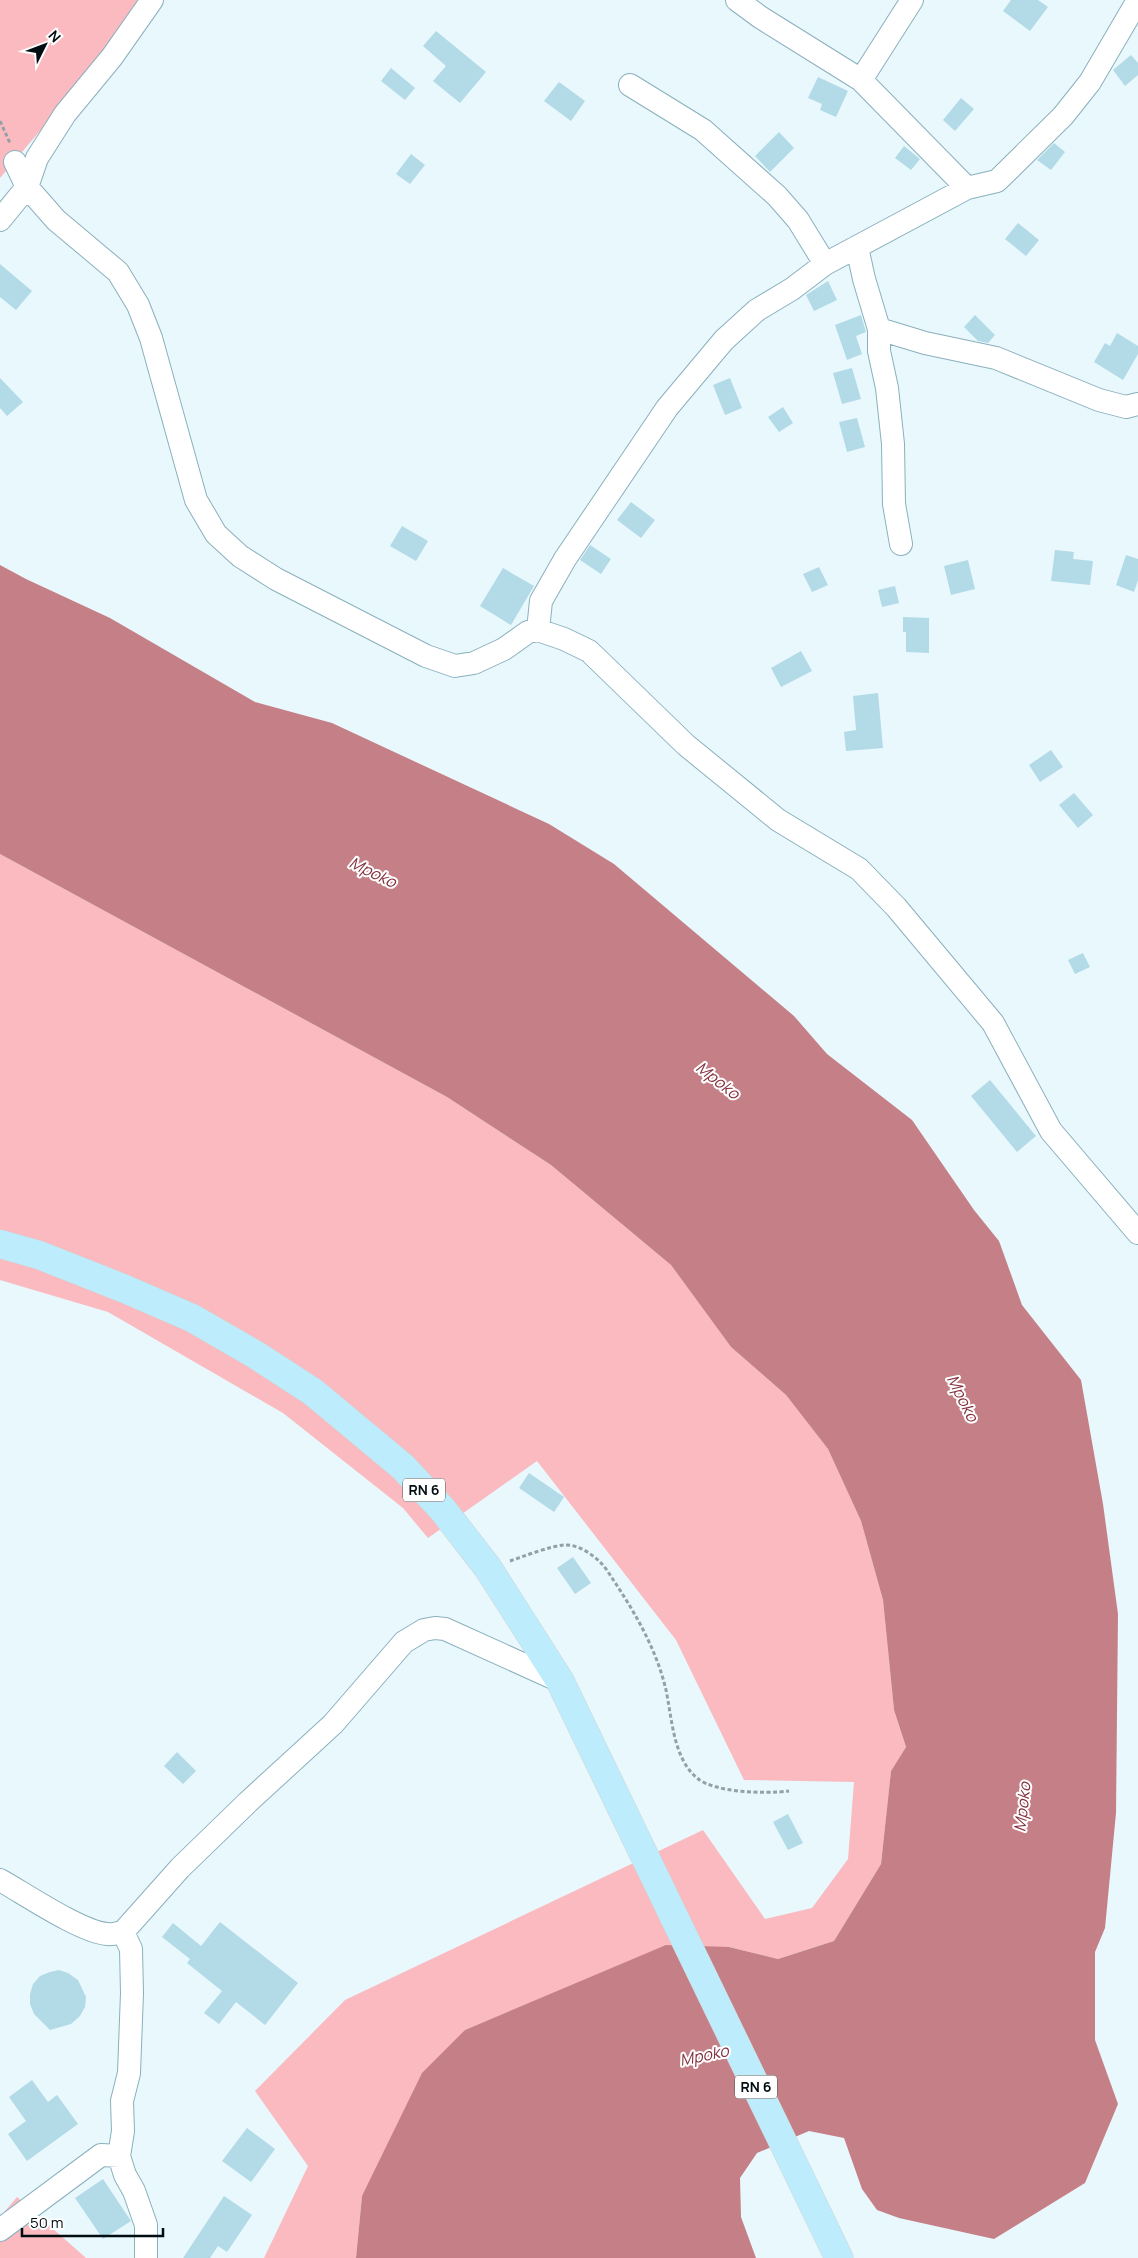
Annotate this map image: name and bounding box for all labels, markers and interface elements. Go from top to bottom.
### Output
north arrow [20,20,70,70]
text: N [45,26,65,46]
water label: Mpoko [346,851,402,893]
water label: Mpoko [692,1056,746,1105]
water label: Mpoko [942,1371,985,1426]
road number: RN 6 [403,1478,445,1502]
water label: Mpoko [1008,1780,1036,1833]
water label: Mpoko [677,2039,732,2071]
road number: RN 6 [735,2076,777,2098]
scale bar [22,2206,164,2238]
text: 50 m [30,2212,64,2233]

